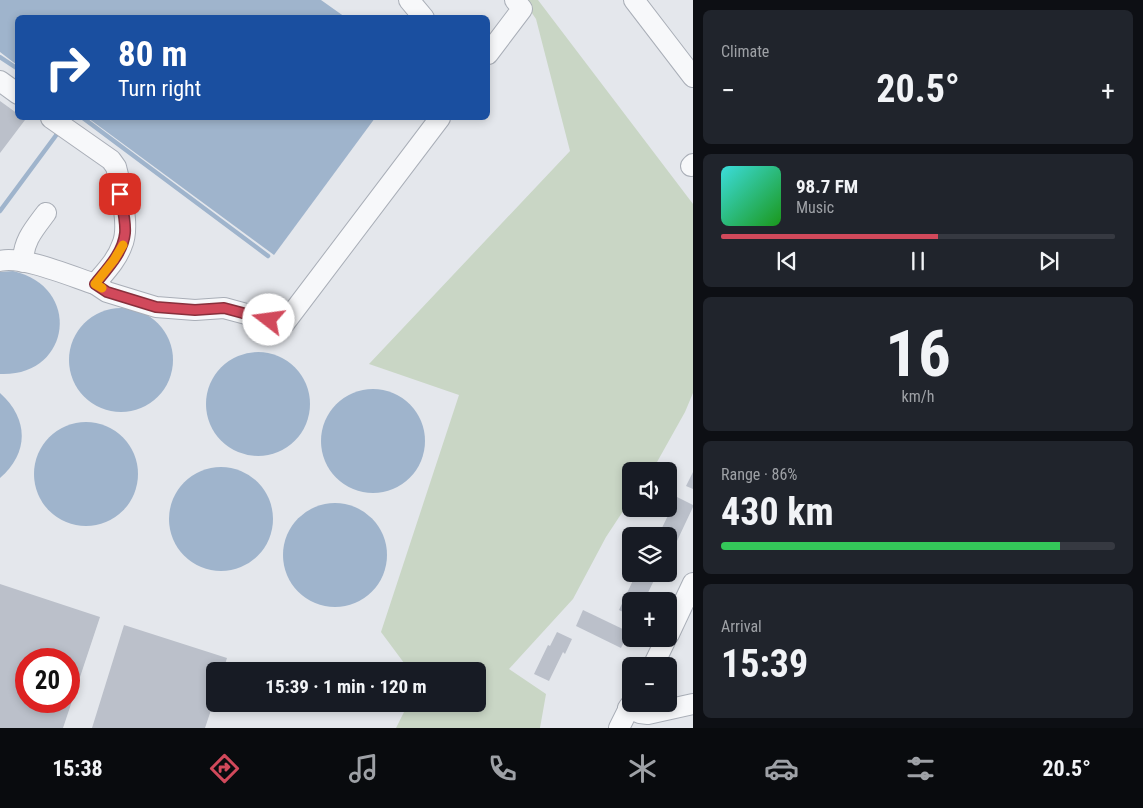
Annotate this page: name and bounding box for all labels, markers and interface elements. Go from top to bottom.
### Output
text: 80 m [118,34,187,75]
icon: right [35,35,100,100]
text: Climate [721,42,769,61]
text: 20.5° [876,67,960,111]
text: − [721,74,735,107]
text: + [1101,74,1115,107]
text: Turn right [118,76,201,101]
pin [99,173,141,215]
text: 98.7 FM [796,175,858,198]
icon: arrive [106,180,134,208]
text: Music [796,198,834,217]
icon: previous [773,247,801,275]
icon: pause [904,247,932,275]
icon: next [1035,247,1063,275]
position arrow [242,293,294,345]
text: 16 [885,316,951,392]
text: km/h [902,387,934,406]
map controls [622,462,677,712]
button: sound [622,462,677,517]
text: Range · 86% [721,465,797,484]
text: 430 km [721,490,834,534]
button: layers [622,527,677,582]
button: + [622,592,677,647]
text: Arrival [721,617,762,636]
text: 15:39 [721,642,808,686]
speed limit sign: 20 [15,648,80,713]
button: − [622,657,677,712]
text: 15:39 · 1 min · 120 m [265,675,427,698]
icon: directions [207,751,242,786]
icon: music [346,751,381,786]
icon: phone [485,751,520,786]
icon: climate [625,751,660,786]
icon: car [764,751,799,786]
icon: filters [903,751,938,786]
text: 15:38 [52,756,103,781]
text: 20.5° [1042,756,1091,781]

